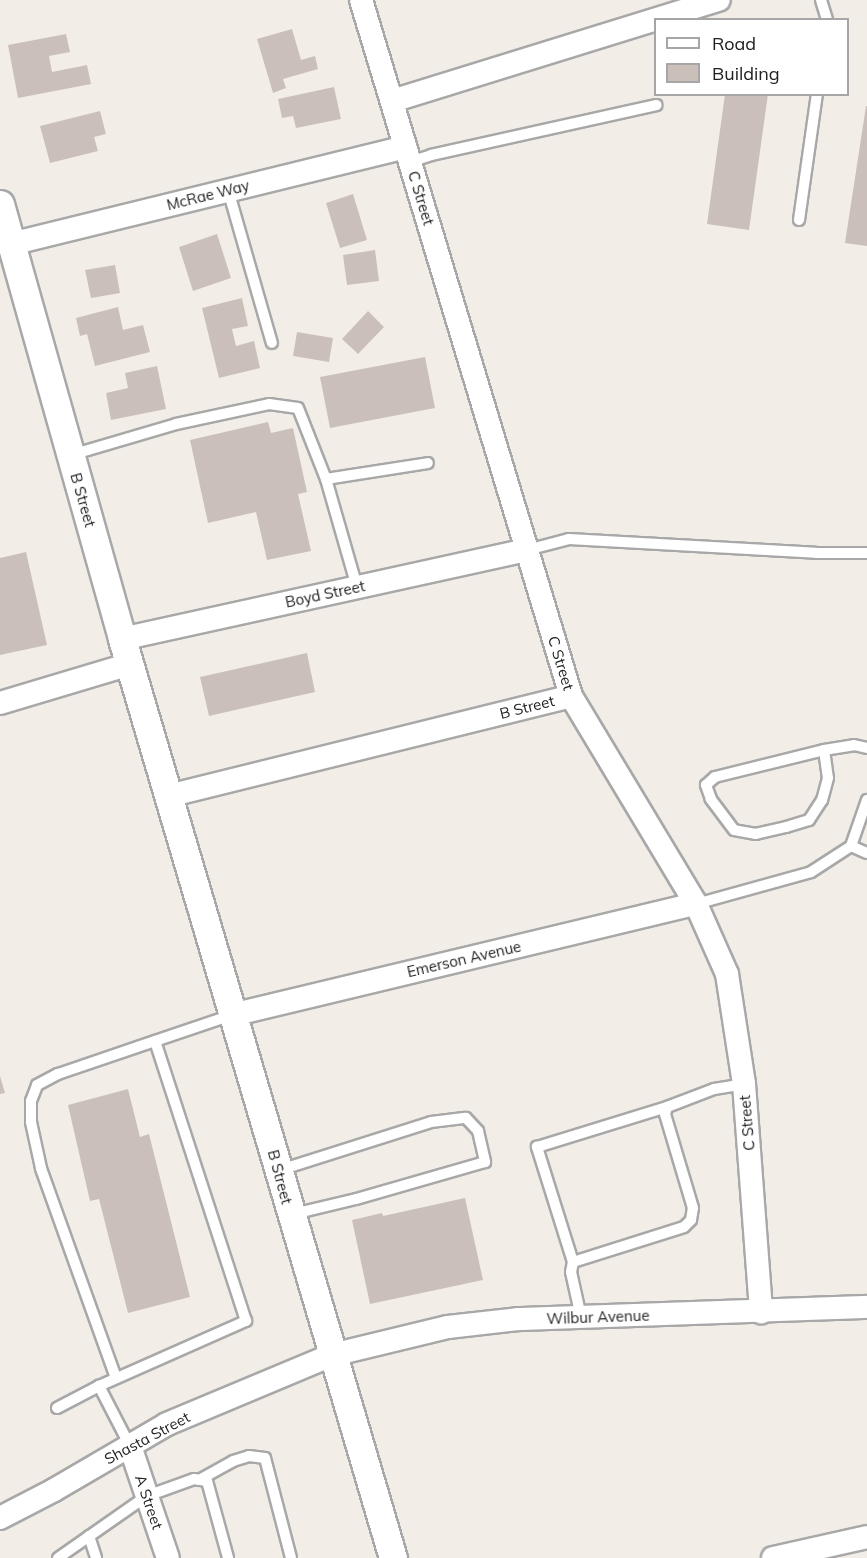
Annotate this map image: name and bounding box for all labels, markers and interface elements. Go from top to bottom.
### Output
legend [654,18,849,96]
text: Road [712,32,756,55]
text: Building [712,62,780,85]
street label: C Street [404,169,438,227]
street label: McRae Way [165,176,251,214]
street label: B Street [67,471,99,529]
street label: Boyd Street [284,577,366,611]
street label: C Street [544,634,578,692]
street label: B Street [498,692,556,722]
street label: Emerson Avenue [405,937,523,981]
street label: C Street [736,1094,758,1152]
street label: B Street [264,1148,296,1206]
street label: Wilbur Avenue [546,1306,650,1328]
street label: Shasta Street [101,1408,193,1468]
street label: A Street [131,1472,167,1532]

